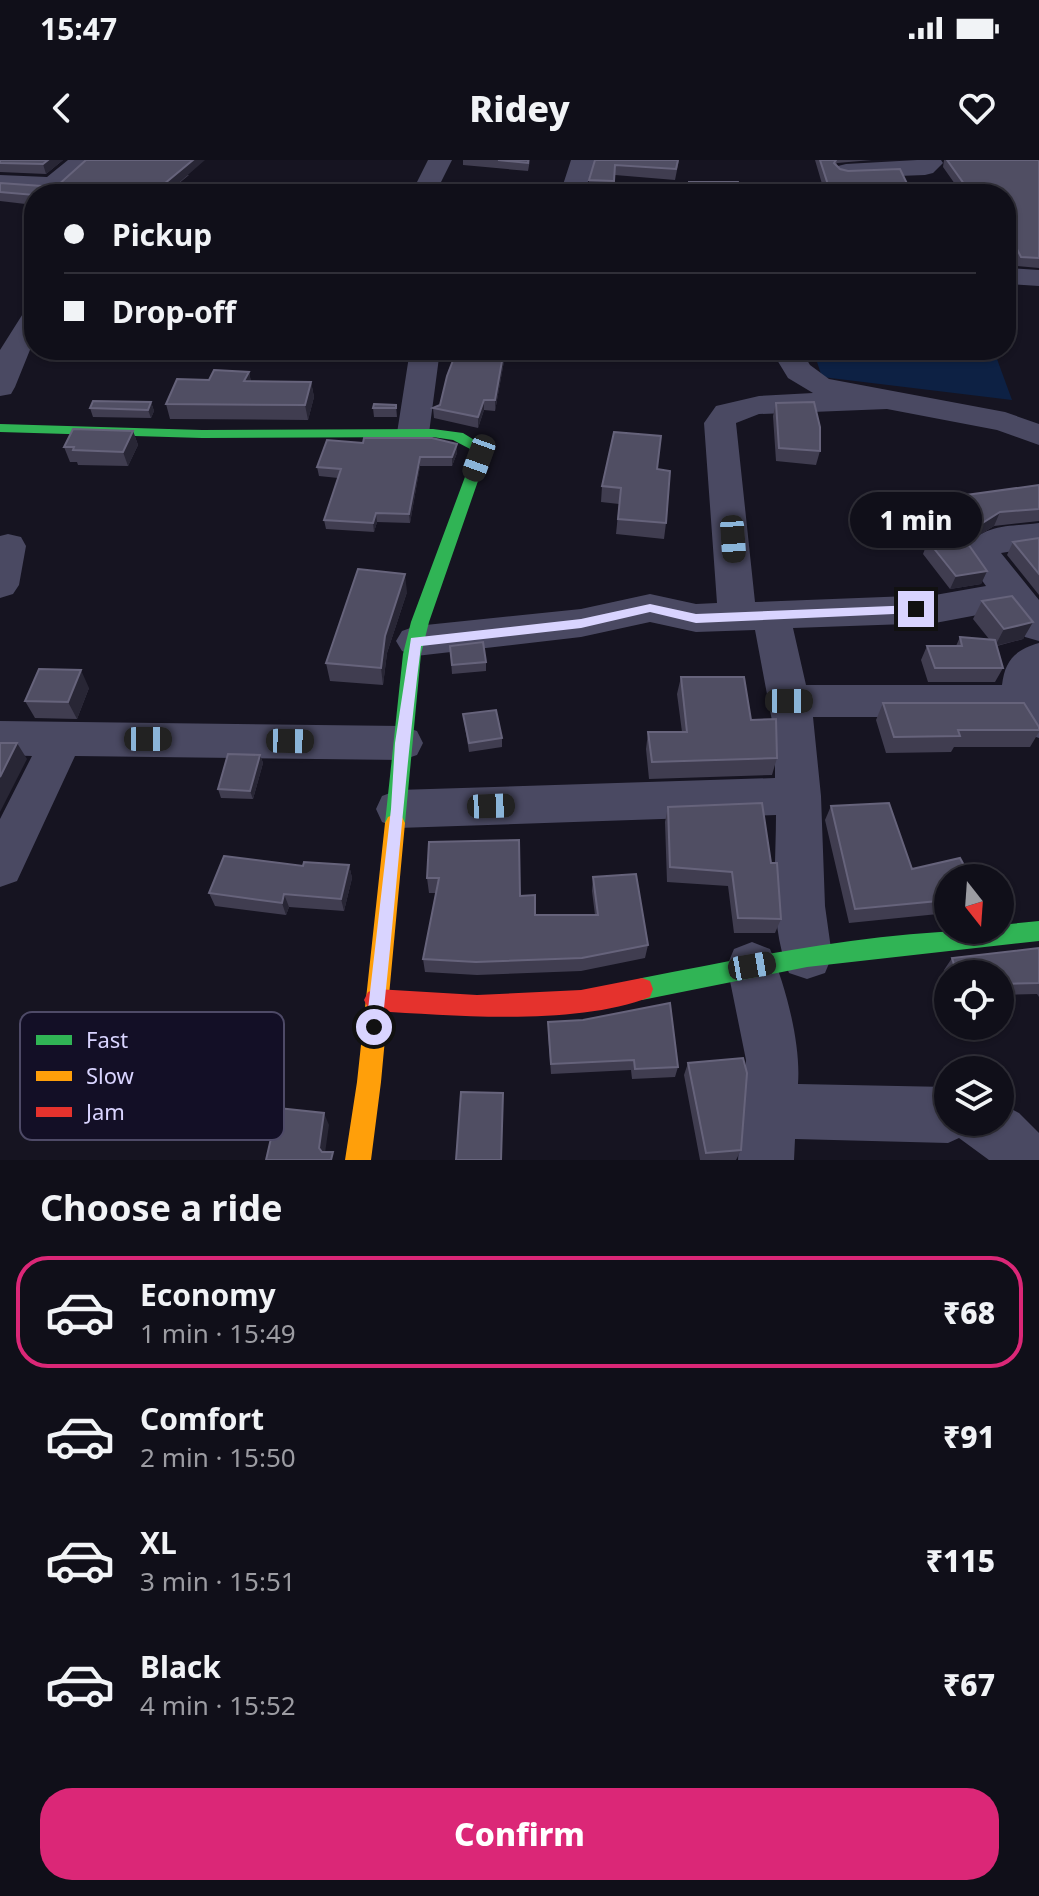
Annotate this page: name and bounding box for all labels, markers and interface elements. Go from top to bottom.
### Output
text: 15:47 [40,8,117,49]
text: Ridey [469,84,570,133]
icon: back [40,86,84,130]
icon: heart [955,86,999,130]
text: Pickup [112,214,212,255]
text: Drop-off [112,291,236,332]
car [460,431,498,485]
callout: 1 min [850,493,982,549]
text: 1 min [880,502,952,538]
car [719,514,747,564]
route end [898,591,934,627]
car [765,689,813,713]
car [124,727,172,751]
car [266,729,314,753]
car [467,793,515,819]
north arrow [934,864,1014,944]
map controls [934,864,1014,1136]
car [726,950,778,982]
button: locate [934,960,1014,1040]
route start [356,1009,392,1045]
legend [20,1012,284,1140]
text: Fast [86,1024,128,1054]
button: layers [934,1056,1014,1136]
text: Slow [86,1060,135,1090]
text: Jam [84,1096,125,1126]
text: Choose a ride [40,1183,282,1232]
text: Economy [140,1274,276,1315]
icon: car [44,1276,116,1348]
text: ₹68 [943,1292,995,1333]
text: 1 min · 15:49 [140,1315,296,1351]
text: Comfort [140,1398,264,1439]
icon: car [44,1400,116,1472]
text: ₹91 [943,1416,995,1457]
text: 2 min · 15:50 [140,1439,296,1475]
text: XL [140,1522,177,1563]
icon: car [44,1524,116,1596]
text: ₹115 [926,1540,995,1581]
text: 3 min · 15:51 [140,1563,296,1599]
text: Black [140,1646,221,1687]
icon: car [44,1648,116,1720]
text: ₹67 [943,1664,995,1705]
text: 4 min · 15:52 [140,1687,296,1723]
button: Confirm [40,1788,999,1880]

